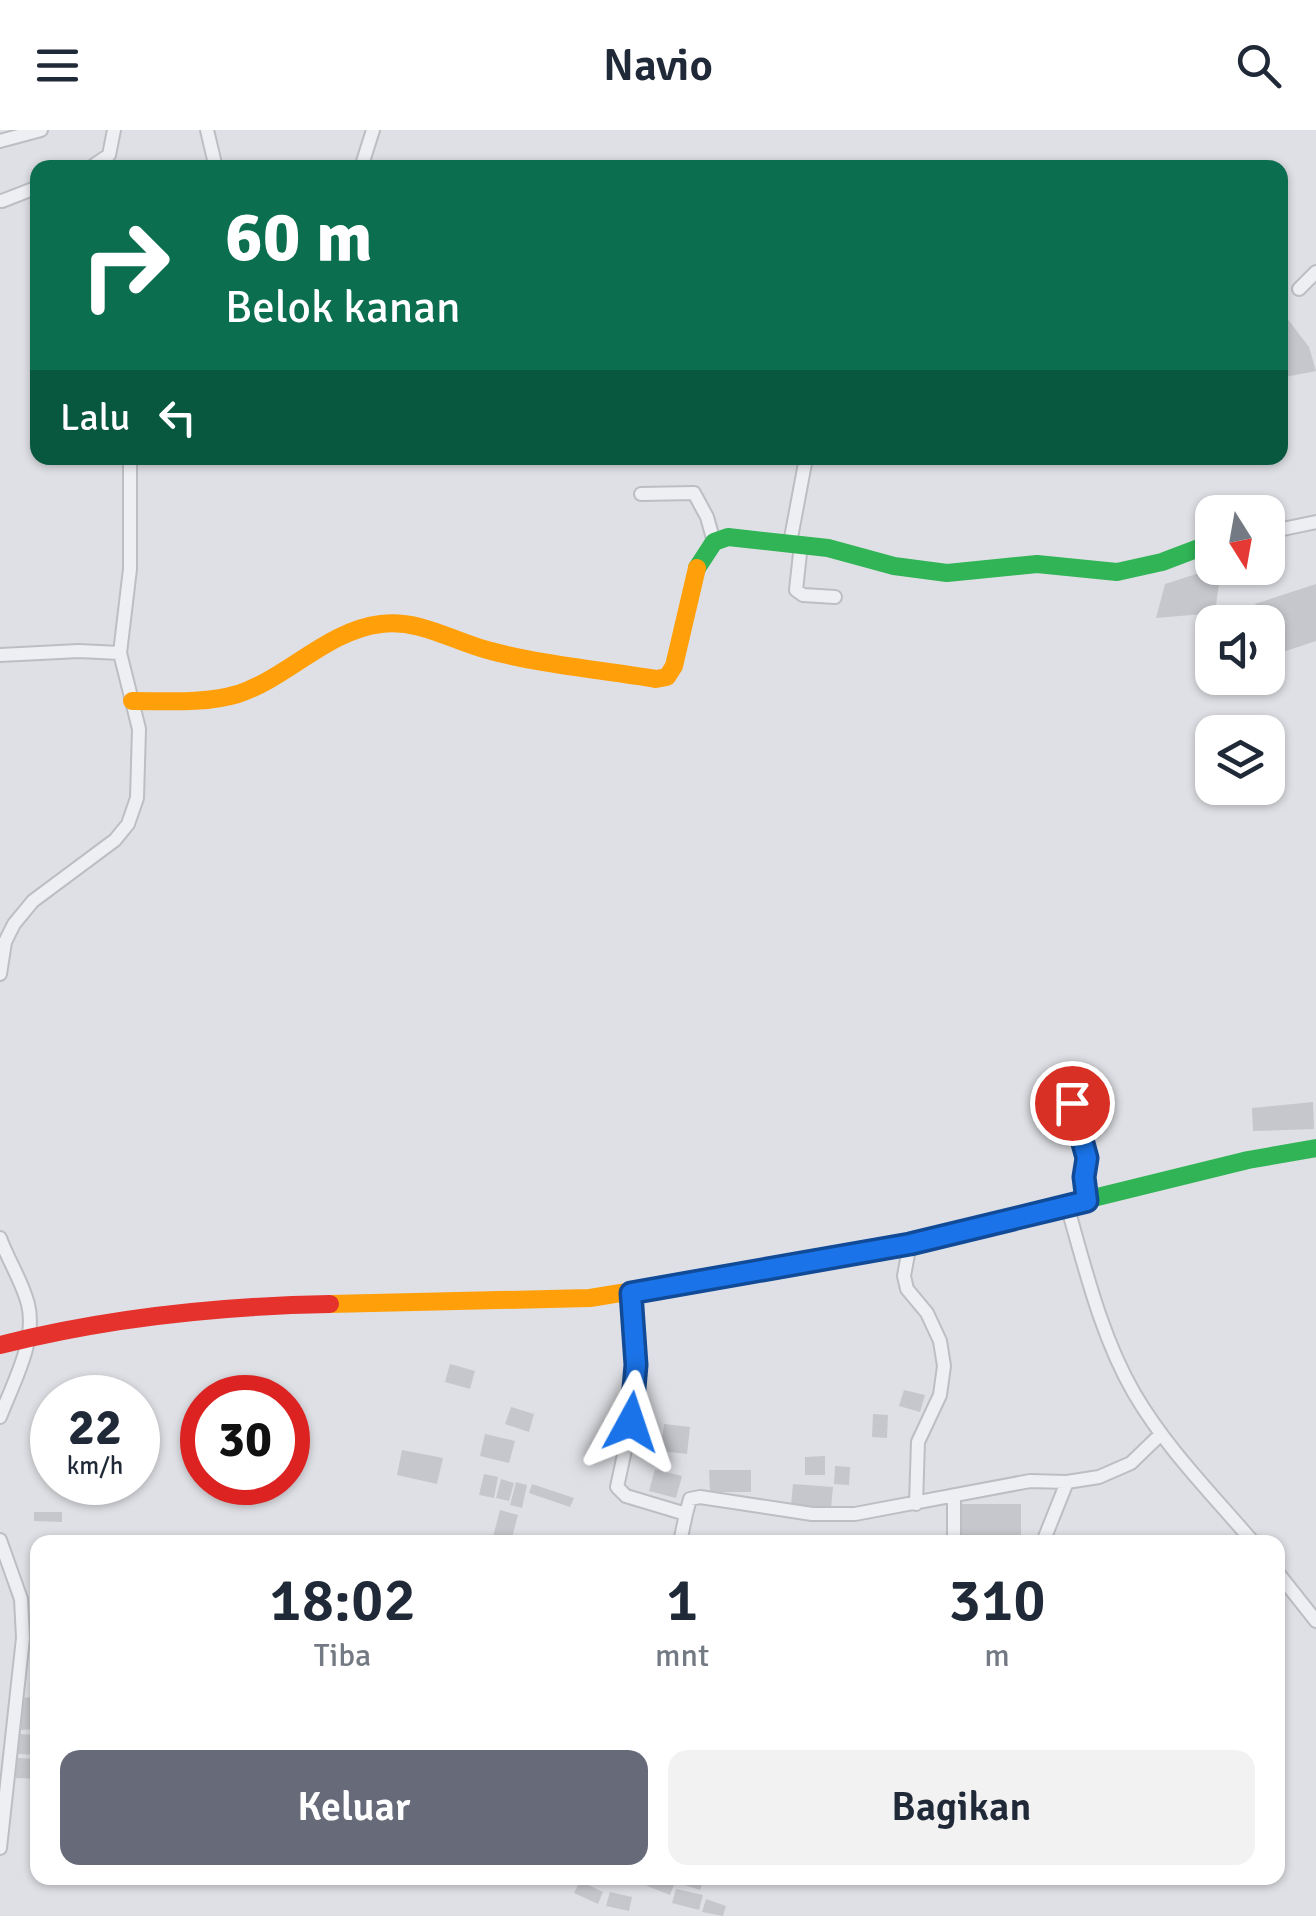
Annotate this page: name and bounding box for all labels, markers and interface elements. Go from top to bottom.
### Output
icon: menu [30,38,85,93]
text: Navio [603,38,713,93]
icon: search [1231,38,1286,93]
text: 60 m [225,194,373,280]
icon: right [60,200,190,330]
text: Belok kanan [225,280,461,335]
icon: left [150,390,205,445]
text: Lalu [60,394,130,441]
north arrow [1195,495,1285,585]
map controls [1195,495,1285,805]
button: sound [1195,605,1285,695]
button: layers [1195,715,1285,805]
pin [1030,1061,1115,1146]
icon: arrive [1045,1076,1100,1131]
position arrow [579,1370,683,1474]
speed limit sign: 30 [180,1375,310,1505]
text: 22 [68,1397,122,1459]
text: km/h [67,1450,123,1481]
text: 18:02 [269,1564,416,1638]
text: 1 [666,1564,698,1638]
text: 310 [949,1564,1046,1638]
text: Tiba [314,1636,371,1675]
text: mnt [655,1636,709,1675]
text: m [984,1636,1010,1675]
button: Keluar [60,1750,648,1865]
button: Bagikan [668,1750,1255,1865]

